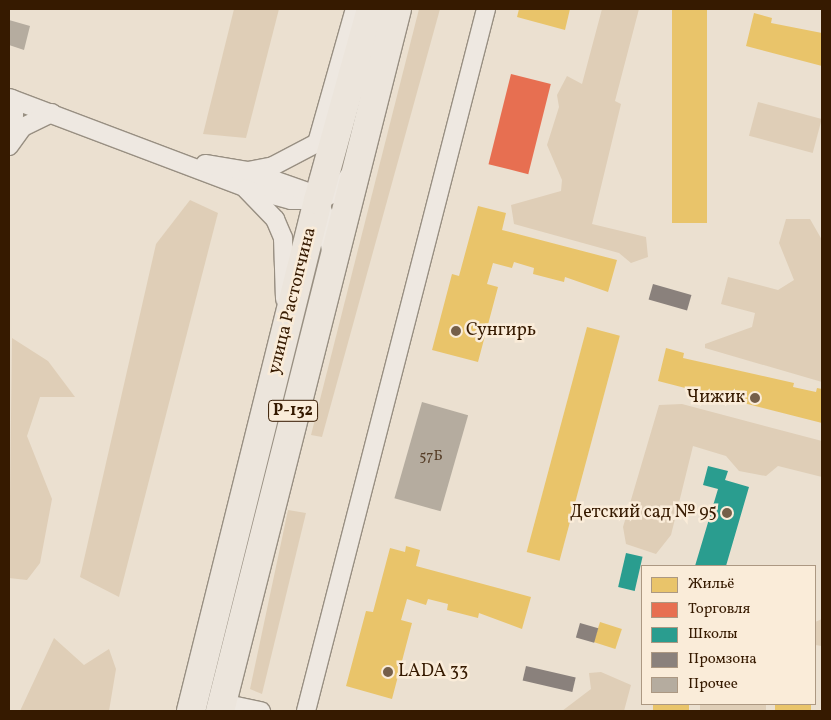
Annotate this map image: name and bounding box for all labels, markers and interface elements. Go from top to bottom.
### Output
street label: улица Растопчина [264,225,322,377]
place label: Сунгирь [466,320,536,342]
marker: Сунгирь [450,325,462,337]
place label: Чижик [687,387,745,409]
marker: Чижик [749,392,761,404]
road number: Р-132 [268,398,318,424]
house number: 57Б [419,448,443,466]
place label: Детский сад № 95 [570,502,717,524]
marker: Детский сад № 95 [721,507,733,519]
legend [641,565,816,705]
text: Жильё [688,574,734,595]
text: Торговля [688,599,750,620]
text: Школы [688,624,738,645]
text: Промзона [688,649,757,670]
place label: LADA 33 [398,661,468,683]
marker: LADA 33 [382,666,394,678]
text: Прочее [688,674,738,695]

